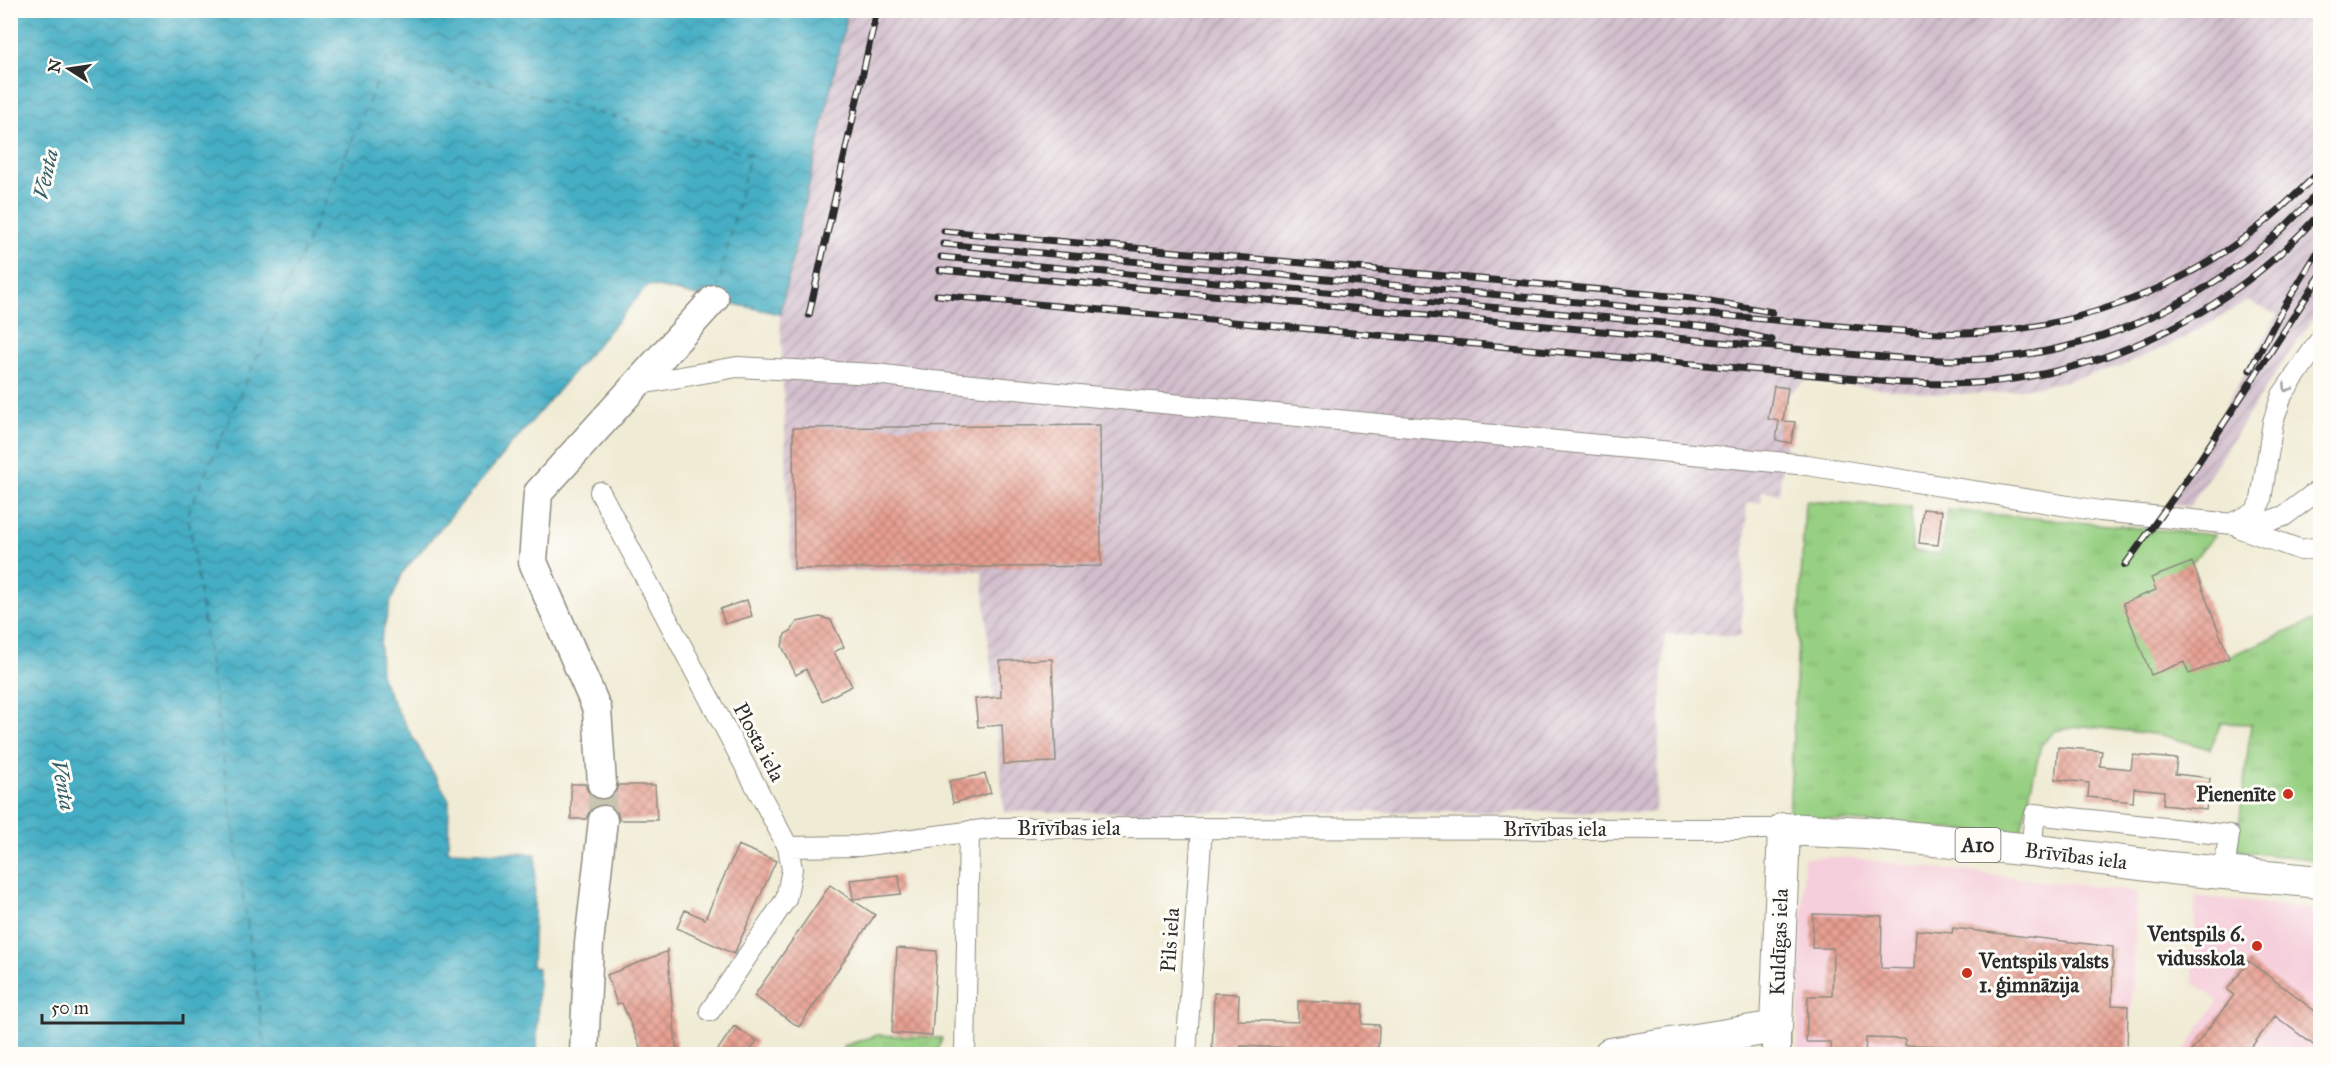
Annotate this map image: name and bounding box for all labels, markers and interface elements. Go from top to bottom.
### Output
north arrow [39,39,99,99]
text: N [44,57,66,75]
water label: Venta [27,146,64,202]
one-way arrow [2283,381,2294,392]
street label: Plosta iela [727,698,791,786]
water label: Venta [45,758,82,813]
place label: Pienenīte [2196,781,2276,807]
marker: Pienenīte [2281,787,2295,801]
street label: Brīvības iela [1017,815,1121,841]
street label: Brīvības iela [1503,816,1607,842]
road number: A10 [1956,828,2000,862]
street label: Brīvības iela [2023,837,2129,875]
street label: Kuldīgas iela [1764,888,1794,996]
street label: Pils iela [1155,907,1185,973]
place label: Ventspils 6. vidusskola [2146,921,2246,971]
marker: Ventspils 6. vidusskola [2250,939,2264,953]
place label: Ventspils valsts 1. ģimnāzija [1978,948,2109,998]
marker: Ventspils valsts 1. ģimnāzija [1960,966,1974,980]
scale bar [42,987,183,1025]
text: 50 m [51,997,89,1019]

